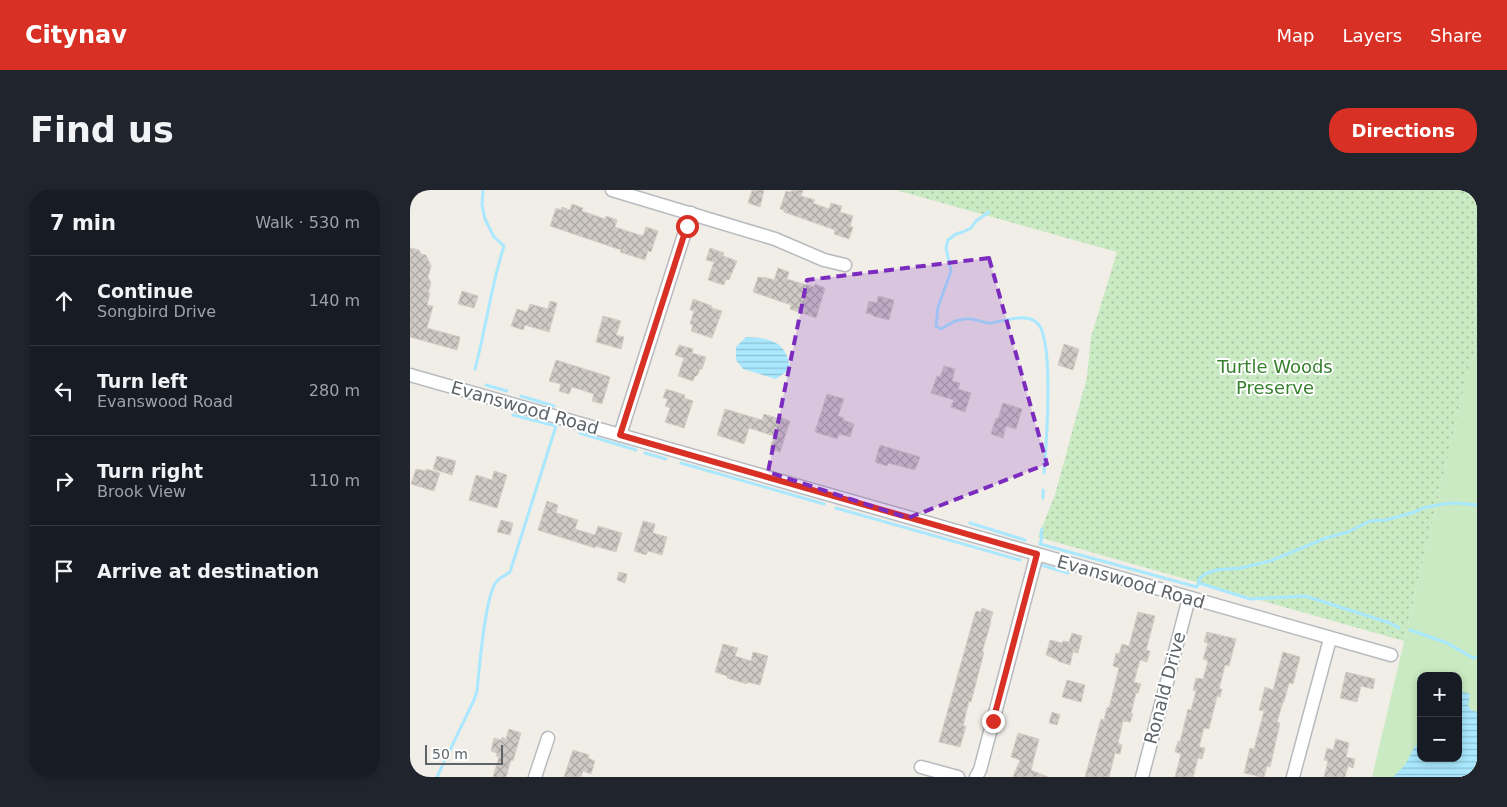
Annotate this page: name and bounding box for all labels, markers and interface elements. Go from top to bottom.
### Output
text: Citynav [25,21,127,49]
text: Map [1276,25,1314,46]
text: Layers [1342,25,1402,46]
text: Share [1430,25,1482,46]
button: Directions [1329,108,1477,153]
text: Find us [30,110,174,150]
text: 7 min [50,211,116,235]
text: Walk · 530 m [255,213,360,232]
route start [676,215,699,238]
text: Continue [97,280,193,302]
icon: ahead [50,287,78,315]
text: 140 m [309,291,360,310]
text: Songbird Drive [97,302,216,321]
park label: Turtle Woods Preserve [1216,356,1333,398]
text: Turn left [97,370,188,392]
street label: Evanswood Road [449,376,602,439]
icon: left [50,377,78,405]
text: 280 m [309,381,360,400]
text: Evanswood Road [97,392,233,411]
text: Turn right [97,460,203,482]
icon: right [50,467,78,495]
text: 110 m [309,471,360,490]
text: Brook View [97,482,186,501]
street label: Evanswood Road [1055,550,1208,613]
icon: arrive [50,557,78,585]
text: Arrive at destination [97,560,319,582]
street label: Ronald Drive [1139,629,1190,746]
map controls [1417,672,1462,762]
button: + [1417,672,1462,717]
route end [982,710,1005,733]
button: − [1417,717,1462,762]
scale bar [425,742,502,765]
text: 50 m [432,746,468,762]

